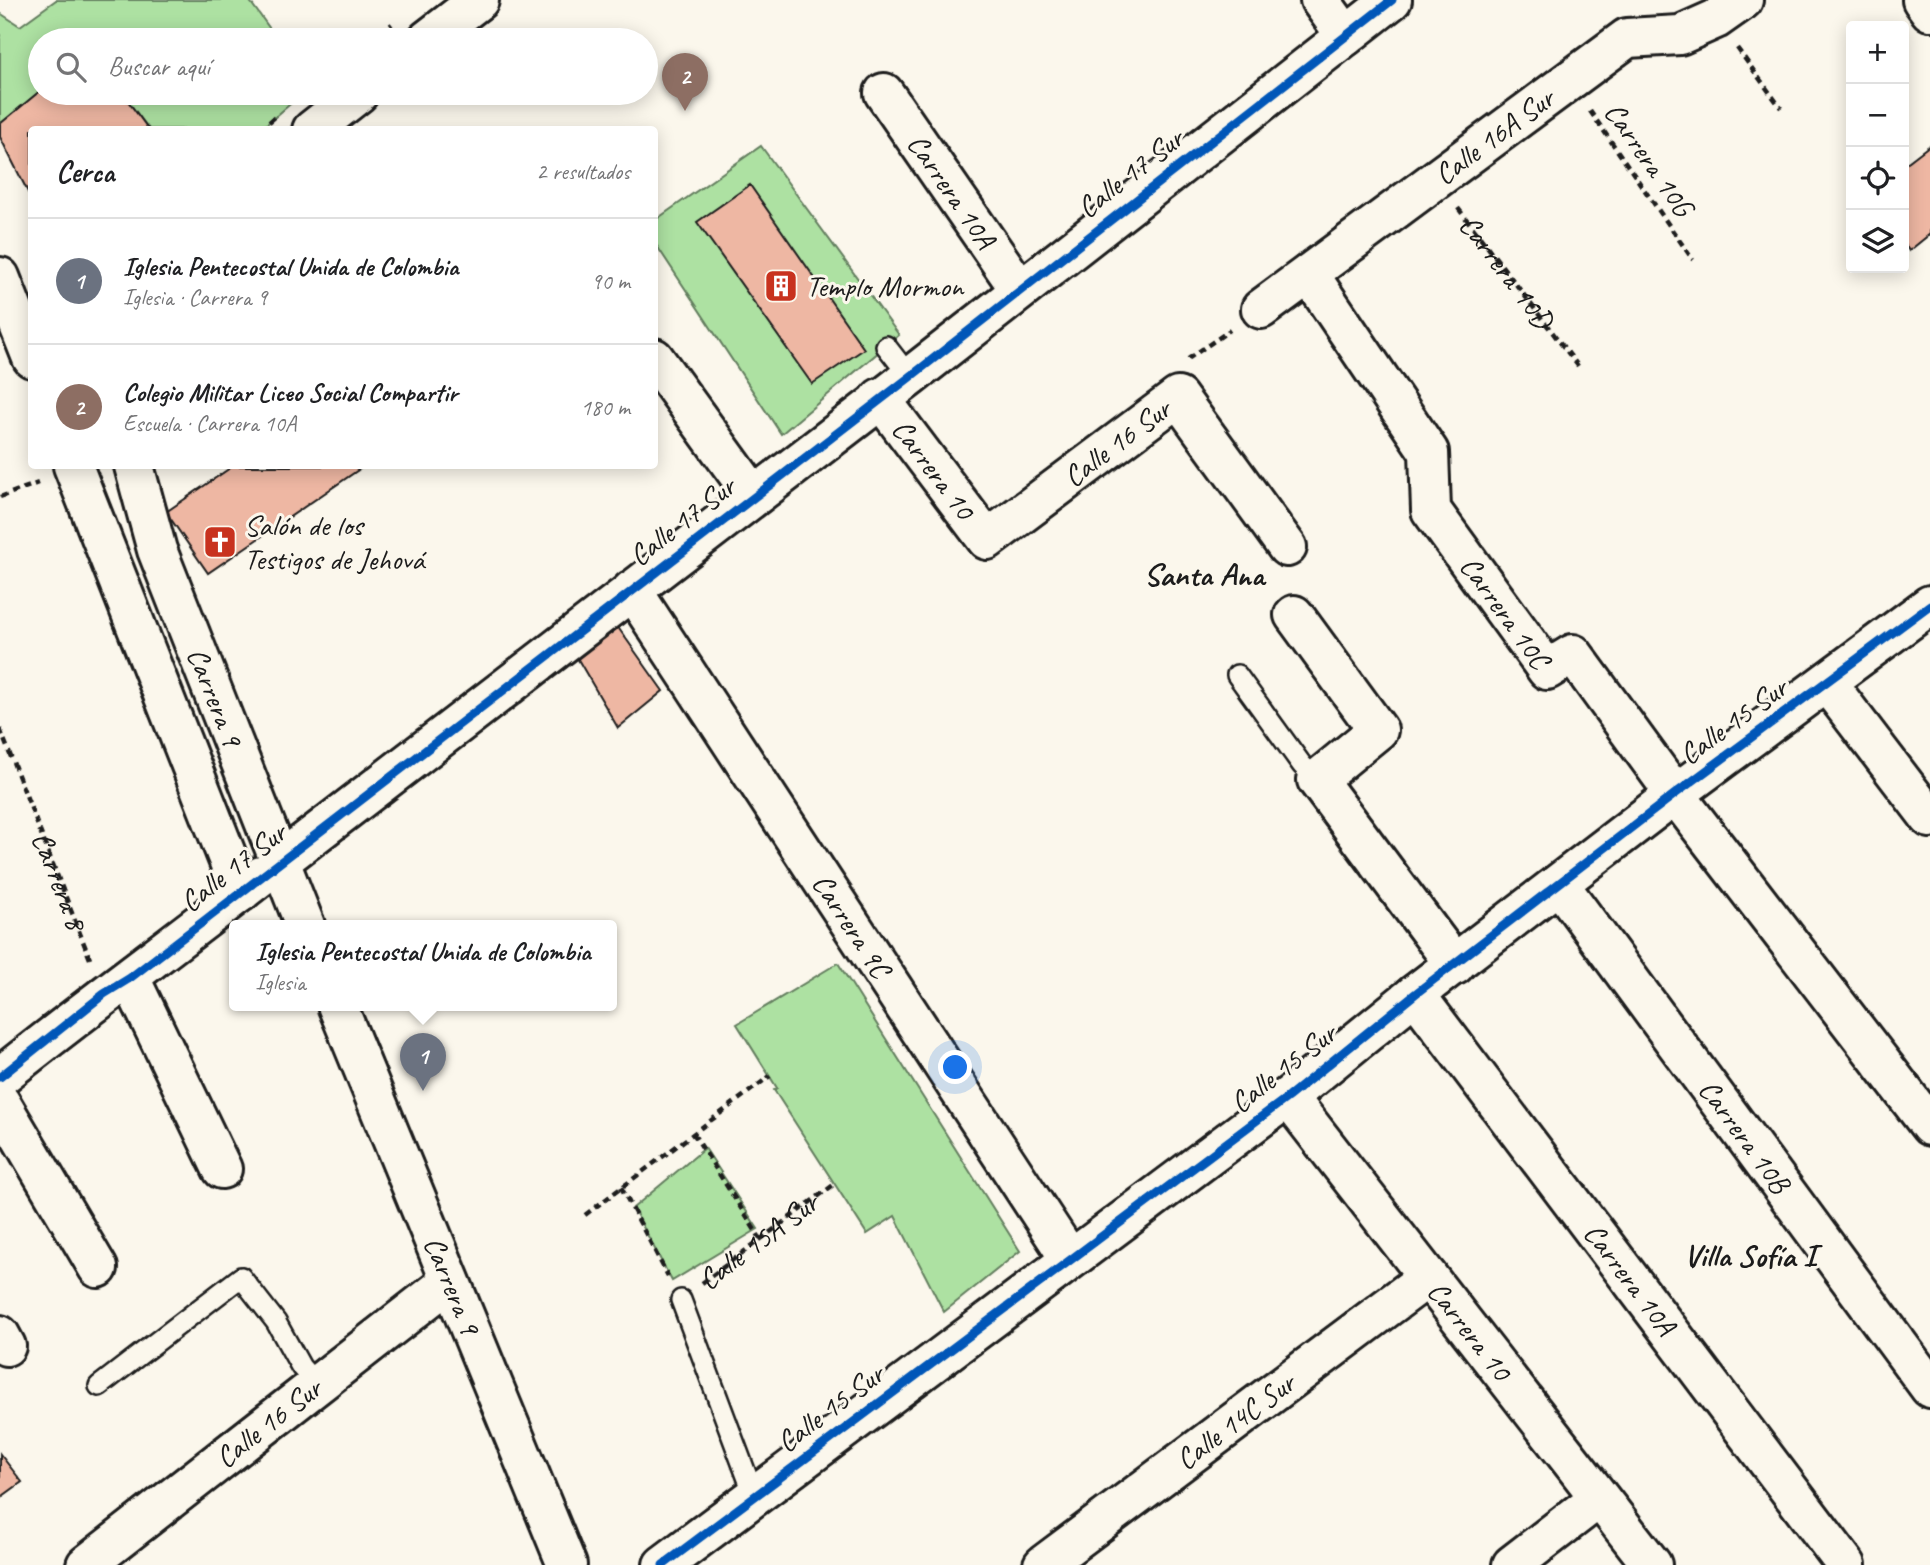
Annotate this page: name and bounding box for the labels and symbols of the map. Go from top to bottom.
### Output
pin: 2 [662,53,708,111]
street label: Calle 16A Sur [1427,78,1564,193]
street label: Carrera 10G [1596,95,1704,226]
street label: Calle 17 Sur [1069,118,1193,226]
street label: Carrera 10A [899,126,1006,257]
street label: Carrera 10D [1451,207,1563,338]
building icon: Templo Mormon [762,267,800,305]
place label: Templo Mormon [806,267,965,305]
street label: Calle 16 Sur [1056,388,1181,495]
street label: Carrera 10 [883,411,985,529]
street label: Calle 17 Sur [621,466,745,574]
place label: Salón de los Testigos de Jehová [244,506,427,578]
church icon: Salón de los Testigos de Jehová [201,523,239,561]
street label: Carrera 10C [1452,548,1560,678]
district label: Santa Ana [1144,554,1267,595]
street label: Carrera 9 [178,642,252,754]
street label: Calle 15 Sur [1671,667,1797,773]
street label: Calle 17 Sur [172,812,296,920]
street label: Carrera 8 [23,826,97,938]
street label: Carrera 9C [804,866,901,987]
street label: Calle 15 Sur [1222,1013,1346,1121]
pin: 1 [400,1033,446,1091]
your location [938,1050,972,1084]
street label: Carrera 10B [1690,1072,1800,1202]
street label: Calle 15A Sur [691,1182,828,1298]
street label: Carrera 10A [1575,1215,1686,1344]
street label: Carrera 9 [415,1231,490,1342]
district label: Villa Sofía I [1684,1235,1823,1276]
street label: Carrera 10 [1419,1273,1522,1390]
street label: Calle 15 Sur [769,1353,894,1461]
street label: Calle 14C Sur [1168,1362,1305,1478]
street label: Calle 16 Sur [207,1368,332,1476]

